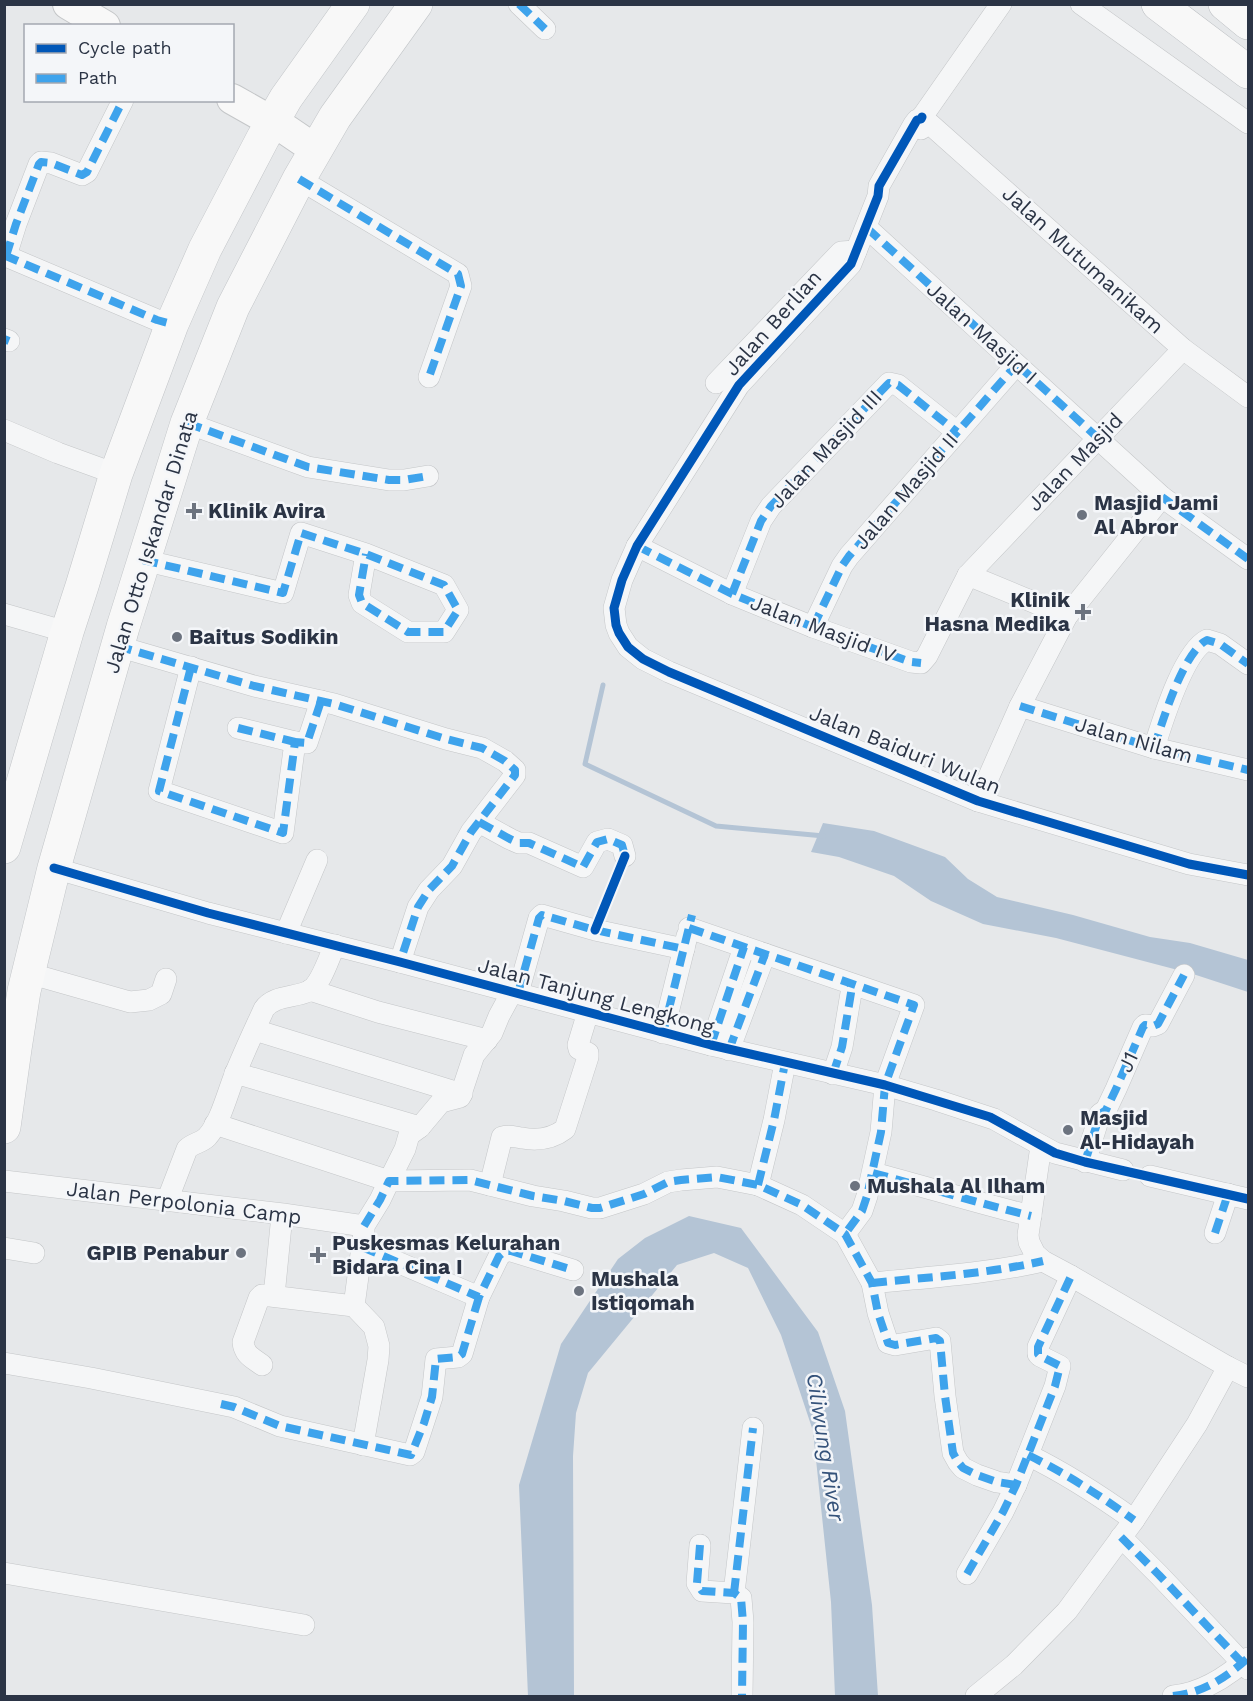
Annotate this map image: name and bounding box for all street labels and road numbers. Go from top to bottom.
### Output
street label: Jalan Mutumanikam [998,181,1169,339]
street label: Jalan Berlian [719,265,826,381]
street label: Jalan Masjid I [922,276,1043,389]
street label: Jalan Masjid III [764,384,887,513]
street label: Jalan Otto Iskandar Dinata [99,407,202,676]
street label: Jalan Masjid [1022,407,1128,516]
street label: Jalan Masjid II [848,427,963,554]
street label: Jalan Masjid IV [747,589,900,668]
street label: Jalan Baiduri Wulan [806,700,1004,799]
street label: Jalan Nilam [1072,711,1196,768]
street label: Jalan Tanjung Lengkong [475,952,718,1039]
street label: J1 [1112,1047,1143,1076]
street label: Jalan Perpolonia Camp [65,1176,303,1229]

